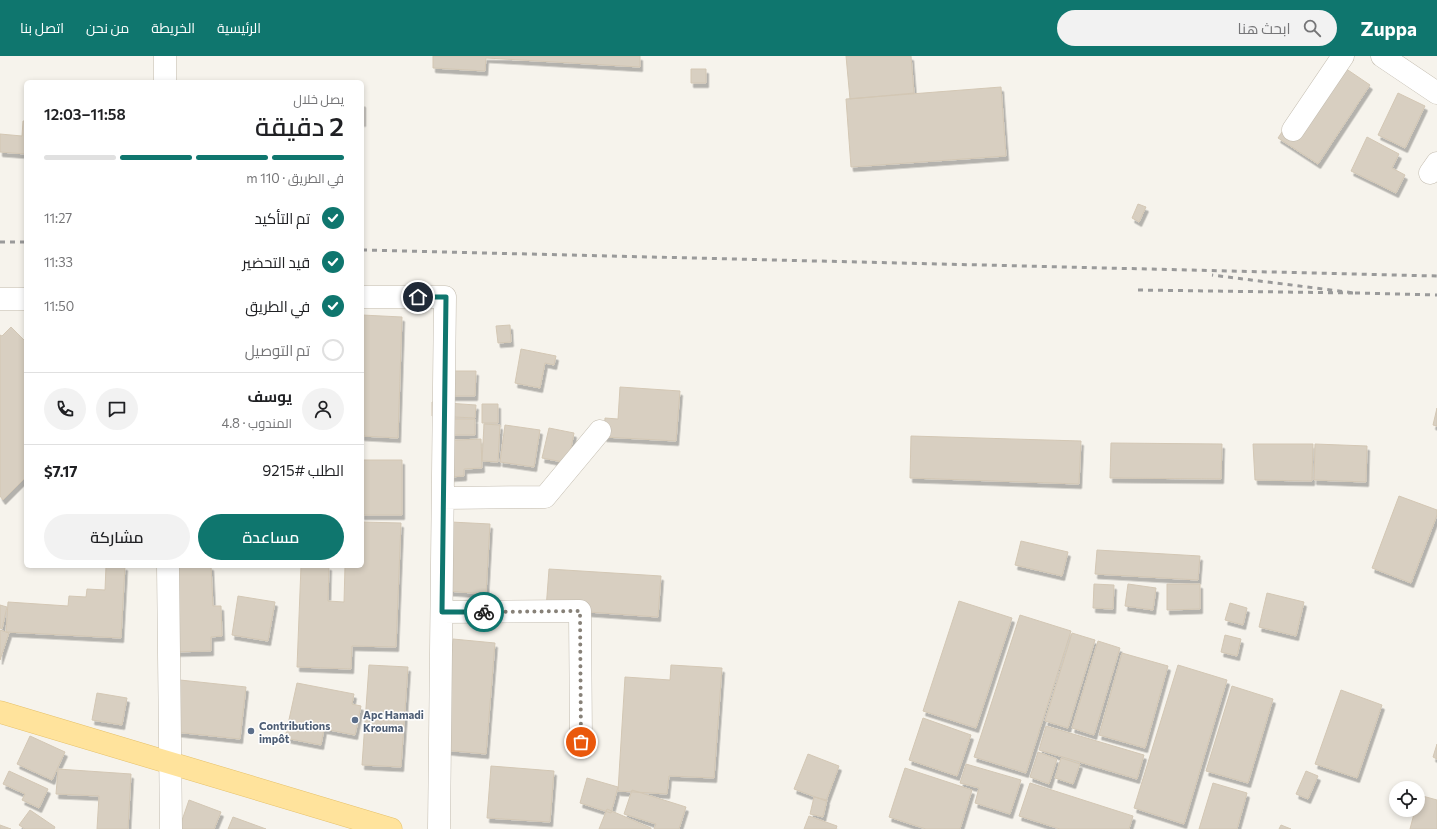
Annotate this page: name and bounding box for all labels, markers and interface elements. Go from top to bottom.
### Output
search box [1057,10,1337,46]
icon: search [1301,17,1323,39]
text: Zuppa [1361,17,1417,40]
text: اتصل بنا [20,19,64,36]
text: من نحن [86,19,129,36]
text: الخريطة [151,19,195,36]
text: الرئيسية [217,19,261,36]
text: ابحث هنا [1238,19,1291,37]
text: يصل خلال [293,91,344,107]
text: 11:58–12:03 [44,105,126,123]
text: 2 دقيقة [255,110,344,141]
text: في الطريق · 110 m [246,170,344,186]
icon: check [322,207,344,229]
text: تم التأكيد [254,209,310,227]
text: 11:27 [44,210,72,226]
icon: check [322,251,344,273]
text: قيد التحضير [242,253,310,271]
text: 11:33 [44,254,73,270]
pin [401,280,435,314]
icon: home [407,286,429,308]
icon: check [322,295,344,317]
text: في الطريق [245,297,310,315]
text: 11:50 [44,298,74,314]
text: تم التوصيل [245,341,310,359]
text: يوسف [247,387,292,405]
button: phone [44,388,86,430]
button: chat [96,388,138,430]
button: person [302,388,344,430]
text: المندوب · 4.8 [222,415,292,431]
text: الطلب #9215 [262,461,344,479]
text: $7.17 [44,462,78,480]
button: مشاركة [44,514,190,560]
button: مساعدة [198,514,344,560]
courier [464,592,504,632]
icon: bike [473,601,495,623]
place label: Apc Hamadi Krouma [363,708,424,734]
marker: Apc Hamadi Krouma [350,715,360,725]
place label: Contributions impôt [259,719,330,745]
pin [564,725,598,759]
marker: Contributions impôt [246,726,256,736]
icon: bag [570,731,592,753]
map controls [1389,781,1425,817]
button: locate [1389,781,1425,817]

